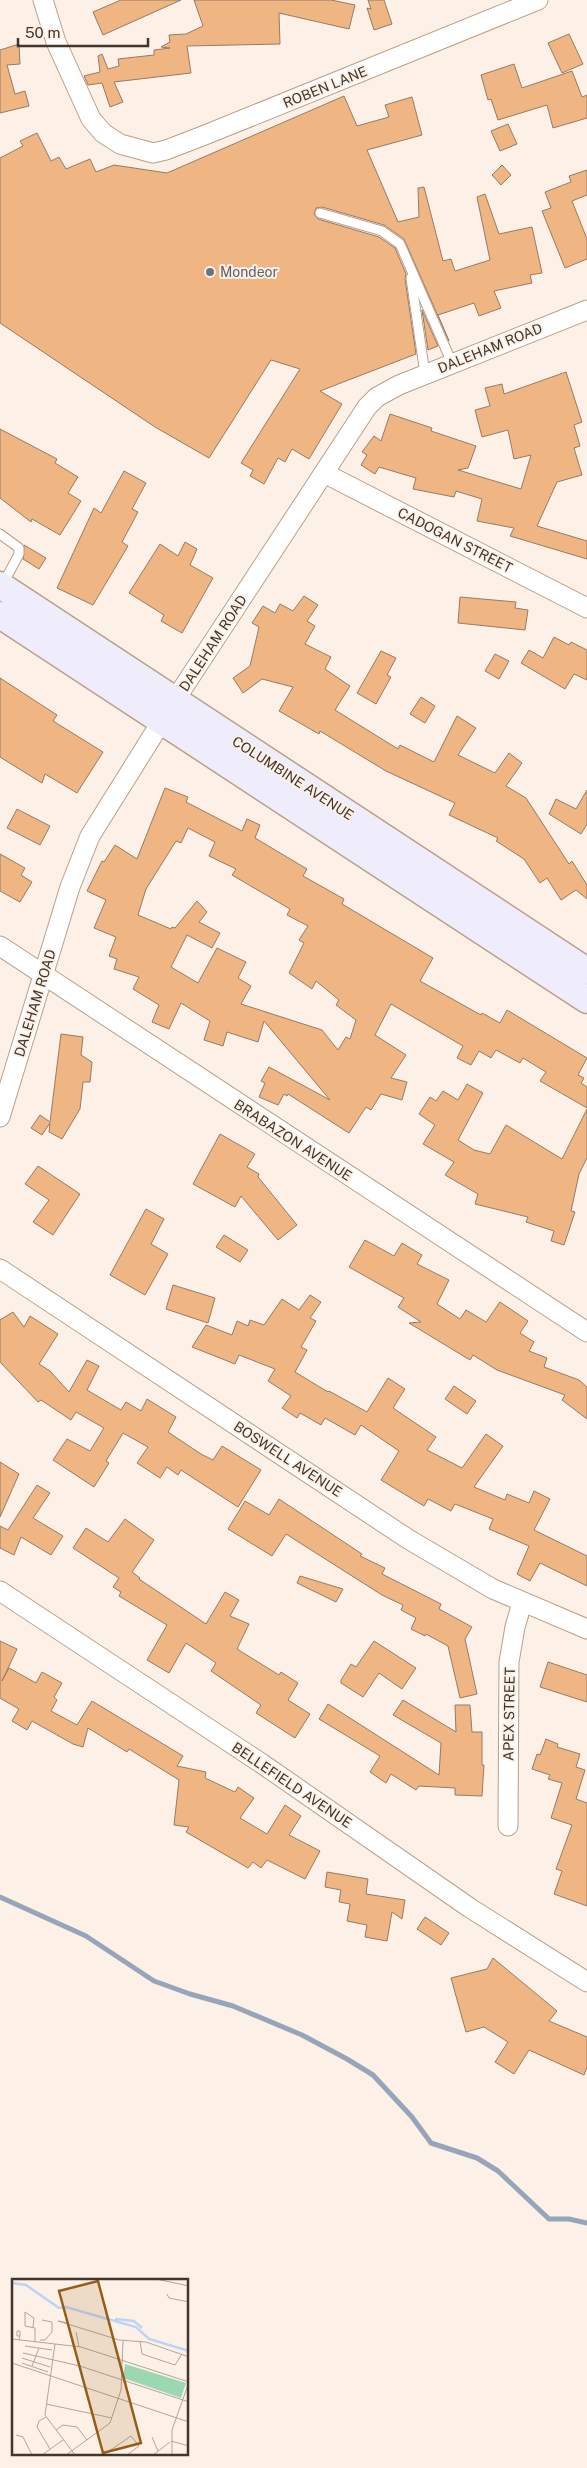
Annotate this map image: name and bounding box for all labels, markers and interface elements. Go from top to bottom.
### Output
scale bar [18,15,148,47]
text: 50 m [25,24,60,41]
street label: ROBEN LANE [281,63,369,111]
place label: Mondeor [220,264,278,280]
marker: Mondeor [204,266,216,278]
street label: DALEHAM ROAD [435,320,545,376]
street label: CADOGAN STREET [395,504,515,576]
street label: DALEHAM ROAD [176,592,250,694]
street label: COLUMBINE AVENUE [229,733,357,823]
street label: DALEHAM ROAD [11,947,59,1059]
street label: BRABAZON AVENUE [231,1096,355,1184]
street label: BOSWELL AVENUE [231,1418,345,1500]
street label: APEX STREET [500,1667,518,1761]
street label: BELLEFIELD AVENUE [229,1739,355,1831]
inset map [12,2279,189,2456]

